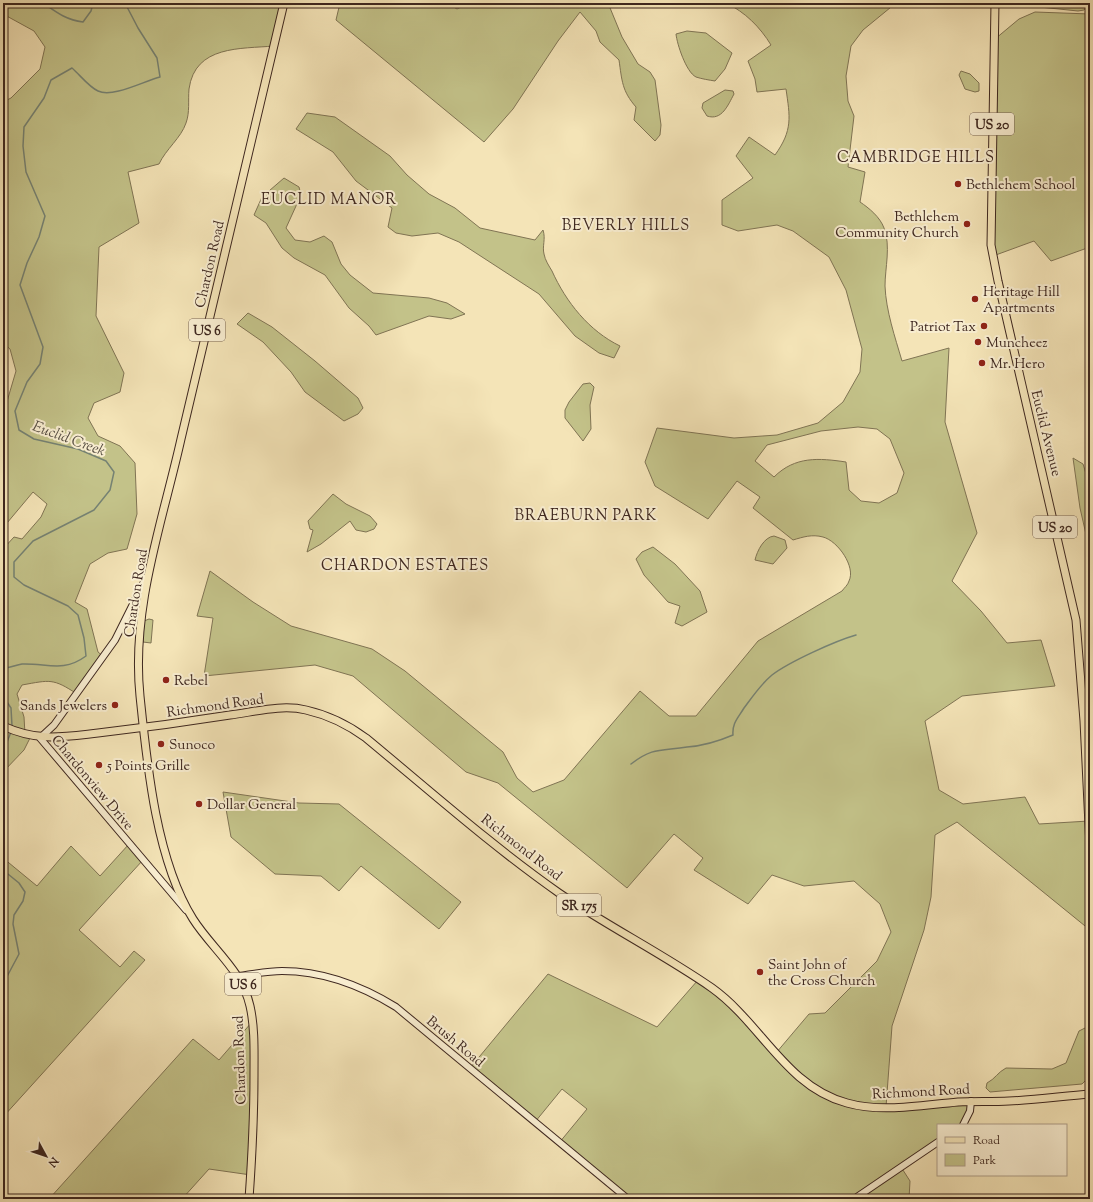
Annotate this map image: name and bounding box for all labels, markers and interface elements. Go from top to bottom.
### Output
road number: US 20 [970,113,1014,135]
district label: CAMBRIDGE HILLS [837,148,995,169]
place label: Bethlehem School [966,176,1076,196]
marker: Bethlehem School [953,179,963,189]
district label: EUCLID MANOR [261,190,397,211]
place label: Bethlehem Community Church [835,208,959,244]
district label: BEVERLY HILLS [562,216,690,237]
street label: Chardon Road [191,219,231,310]
marker: Bethlehem Community Church [962,219,972,229]
place label: Heritage Hill Apartments [983,283,1060,319]
marker: Heritage Hill Apartments [970,294,980,304]
place label: Patriot Tax [910,318,976,338]
road number: US 6 [189,319,225,341]
marker: Patriot Tax [979,321,989,331]
place label: Muncheez [986,334,1048,354]
marker: Muncheez [973,337,983,347]
place label: Mr. Hero [990,355,1045,375]
marker: Mr. Hero [977,358,987,368]
street label: Euclid Avenue [1025,388,1065,479]
water label: Euclid Creek [29,417,108,462]
district label: BRAEBURN PARK [515,506,657,527]
road number: US 20 [1033,516,1077,538]
street label: Chardon Road [120,548,154,639]
district label: CHARDON ESTATES [321,556,489,577]
place label: Rebel [174,672,208,692]
marker: Rebel [161,675,171,685]
street label: Richmond Road [165,690,265,724]
place label: Sands Jewelers [20,697,107,717]
marker: Sands Jewelers [110,700,120,710]
street label: Chardonview Drive [46,731,137,835]
place label: Sunoco [169,736,216,756]
marker: Sunoco [156,739,166,749]
place label: 5 Points Grille [106,757,190,777]
marker: 5 Points Grille [94,760,104,770]
place label: Dollar General [207,796,296,816]
marker: Dollar General [194,799,204,809]
street label: Richmond Road [476,811,566,887]
road number: SR 175 [557,894,601,916]
place label: Saint John of the Cross Church [768,956,876,992]
marker: Saint John of the Cross Church [755,967,765,977]
road number: US 6 [225,973,261,995]
street label: Brush Road [421,1012,488,1073]
street label: Chardon Road [229,1015,253,1105]
street label: Richmond Road [872,1080,971,1106]
legend [937,1124,1067,1176]
text: Road [973,1132,1000,1150]
north arrow [26,1136,66,1176]
text: Park [973,1152,996,1170]
text: N [44,1153,62,1170]

